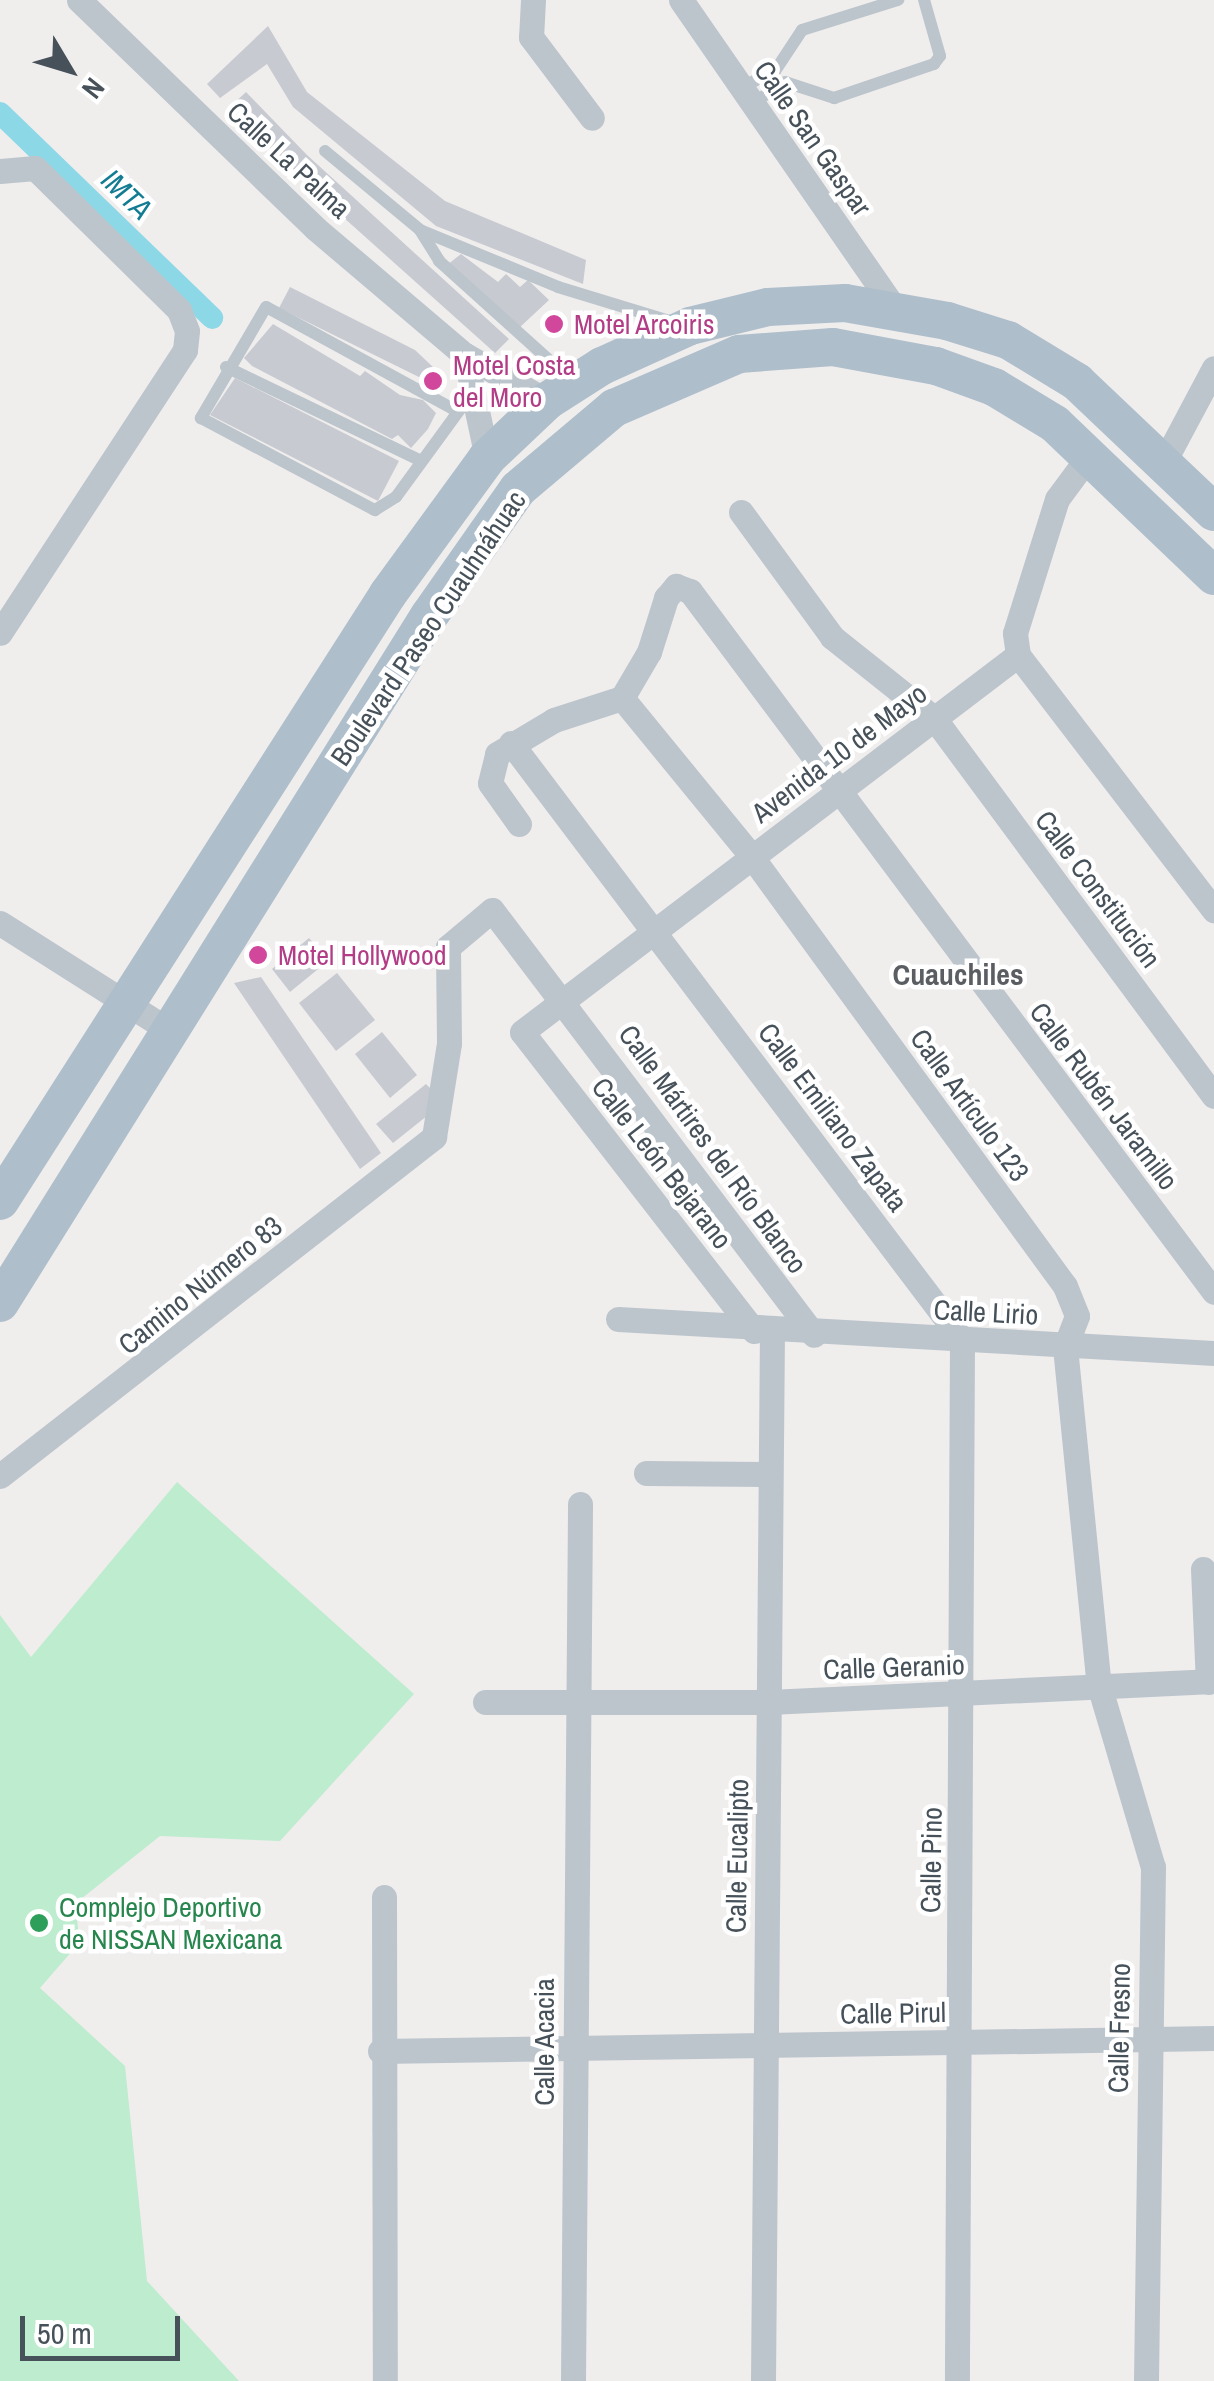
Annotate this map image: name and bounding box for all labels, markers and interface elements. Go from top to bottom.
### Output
north arrow [20,20,120,120]
street label: Calle San Gaspar [747,54,879,222]
text: N [74,70,114,107]
street label: Calle La Palma [221,95,357,225]
water label: IMTA [94,161,160,227]
place label: Motel Arcoiris [574,307,716,341]
marker: Motel Arcoiris [543,313,565,335]
place label: Motel Costa del Moro [453,348,575,414]
marker: Motel Costa del Moro [422,370,444,392]
street label: Boulevard Paseo Cuauhnáhuac [323,484,533,772]
street label: Avenida 10 de Mayo [745,676,933,830]
street label: Calle Constitución [1028,804,1168,974]
place label: Motel Hollywood [278,938,446,972]
marker: Motel Hollywood [247,944,269,966]
district label: Cuauchiles [892,956,1024,992]
street label: Calle Rubén Jaramillo [1023,996,1185,1196]
street label: Calle Emiliano Zapata [751,1016,915,1218]
street label: Calle Mártires del Río Blanco [612,1018,814,1280]
street label: Calle Artículo 123 [903,1022,1037,1188]
street label: Calle León Bejarano [585,1071,739,1255]
street label: Camino Número 83 [112,1209,288,1361]
street label: Calle Lirio [933,1292,1039,1332]
street label: Calle Geranio [823,1648,965,1686]
street label: Calle Eucalipto [719,1779,755,1933]
street label: Calle Pino [913,1807,949,1913]
place label: Complejo Deportivo de NISSAN Mexicana [59,1890,282,1956]
marker: Complejo Deportivo de NISSAN Mexicana [28,1912,50,1934]
street label: Calle Fresno [1101,1963,1137,2093]
street label: Calle Acacia [527,1978,561,2106]
street label: Calle Pirul [840,1995,946,2031]
scale bar [25,2296,185,2358]
text: 50 m [37,2313,92,2353]

